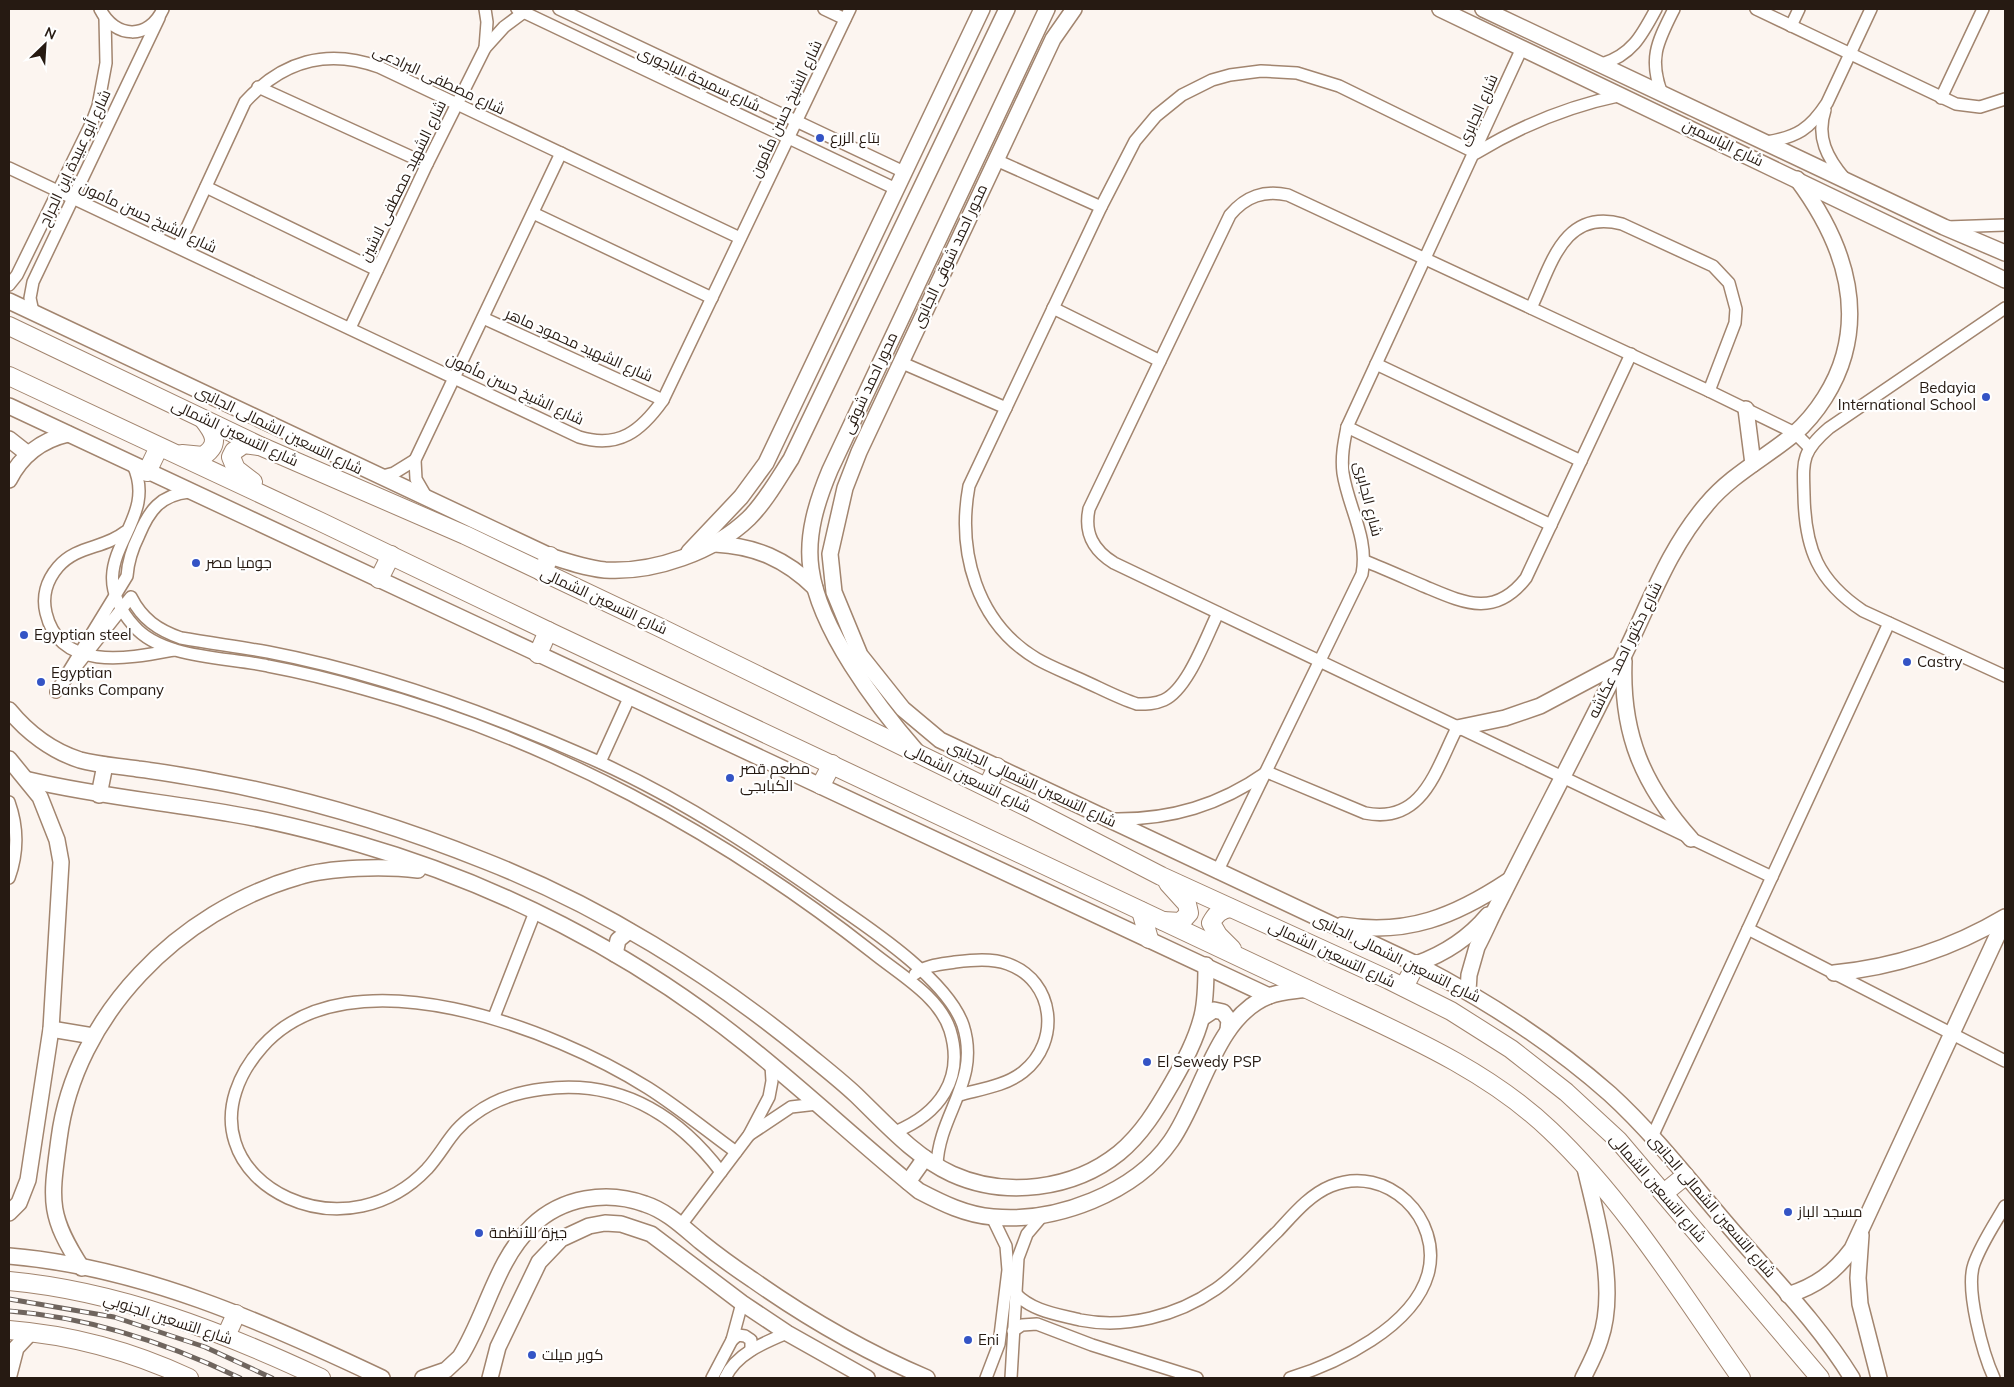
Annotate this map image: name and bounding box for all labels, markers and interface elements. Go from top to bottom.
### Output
north arrow [20,20,70,70]
text: N [42,23,59,44]
street label: شارع الشيخ حسن مأمون [745,37,828,181]
street label: شارع مصطفى البرادعى [369,41,508,120]
street label: شارع سميحة الباجورى [634,42,763,117]
street label: شارع الجابرى [1453,71,1504,149]
street label: شارع أبو عبيدة إبن الجراح [34,86,116,230]
street label: شارع الشهيد مصطفى لاشين [355,97,452,266]
street label: شارع الياسمين [1679,115,1767,172]
place label: بتاع الزرع [830,128,880,149]
marker: بتاع الزرع [814,132,826,144]
street label: شارع الشيخ حسن مأمون [76,176,220,259]
street label: محور احمد شوقى الجانبى [908,181,992,331]
street label: شارع الشهيد محمود ماهر [501,303,656,387]
street label: محور احمد شوقى [838,329,902,437]
street label: شارع الشيخ حسن مأمون [443,348,587,431]
place label: Bedayia International School [1838,378,1976,414]
street label: شارع التسعين الشمالى الجانبى [192,382,366,478]
marker: Bedayia International School [1980,391,1992,403]
street label: شارع التسعين الشمالى [169,396,301,470]
street label: شارع الجابرى [1348,459,1387,539]
place label: جوميا مصر [205,553,272,572]
marker: جوميا مصر [190,557,202,569]
street label: شارع التسعين الشمالى [537,563,671,640]
street label: شارع دكتور احمد عكاشه [1583,579,1668,722]
place label: Egyptian steel [34,625,132,644]
marker: Egyptian steel [18,629,30,641]
place label: Castry [1917,652,1963,671]
marker: Castry [1901,656,1913,668]
place label: Egyptian Banks Company [51,663,164,699]
marker: Egyptian Banks Company [35,676,47,688]
street label: شارع التسعين الشمالى الجانبى [944,736,1120,833]
street label: شارع التسعين الشمالى [901,739,1034,818]
place label: مطعم قصر الكبابجى [739,759,810,796]
marker: مطعم قصر الكبابجى [724,772,736,784]
street label: شارع التسعين الشمالى الجانبى [1310,909,1484,1008]
street label: شارع التسعين الشمالى [1265,916,1399,993]
place label: El Sewedy PSP [1157,1052,1262,1071]
marker: El Sewedy PSP [1141,1056,1153,1068]
street label: شارع التسعين الشمالى [1605,1129,1711,1247]
street label: شارع التسعين الشمالى الجانبى [1643,1130,1780,1283]
place label: مسجد الباز [1797,1202,1862,1221]
marker: مسجد الباز [1782,1206,1794,1218]
place label: جيزة للأنظمة [489,1223,567,1242]
marker: جيزة للأنظمة [473,1227,485,1239]
street label: شارع التسعين الجنوبي [100,1289,235,1351]
place label: Eni [978,1330,999,1349]
marker: Eni [962,1334,974,1346]
place label: كوبر ميلت [542,1345,603,1364]
marker: كوبر ميلت [526,1349,538,1361]

